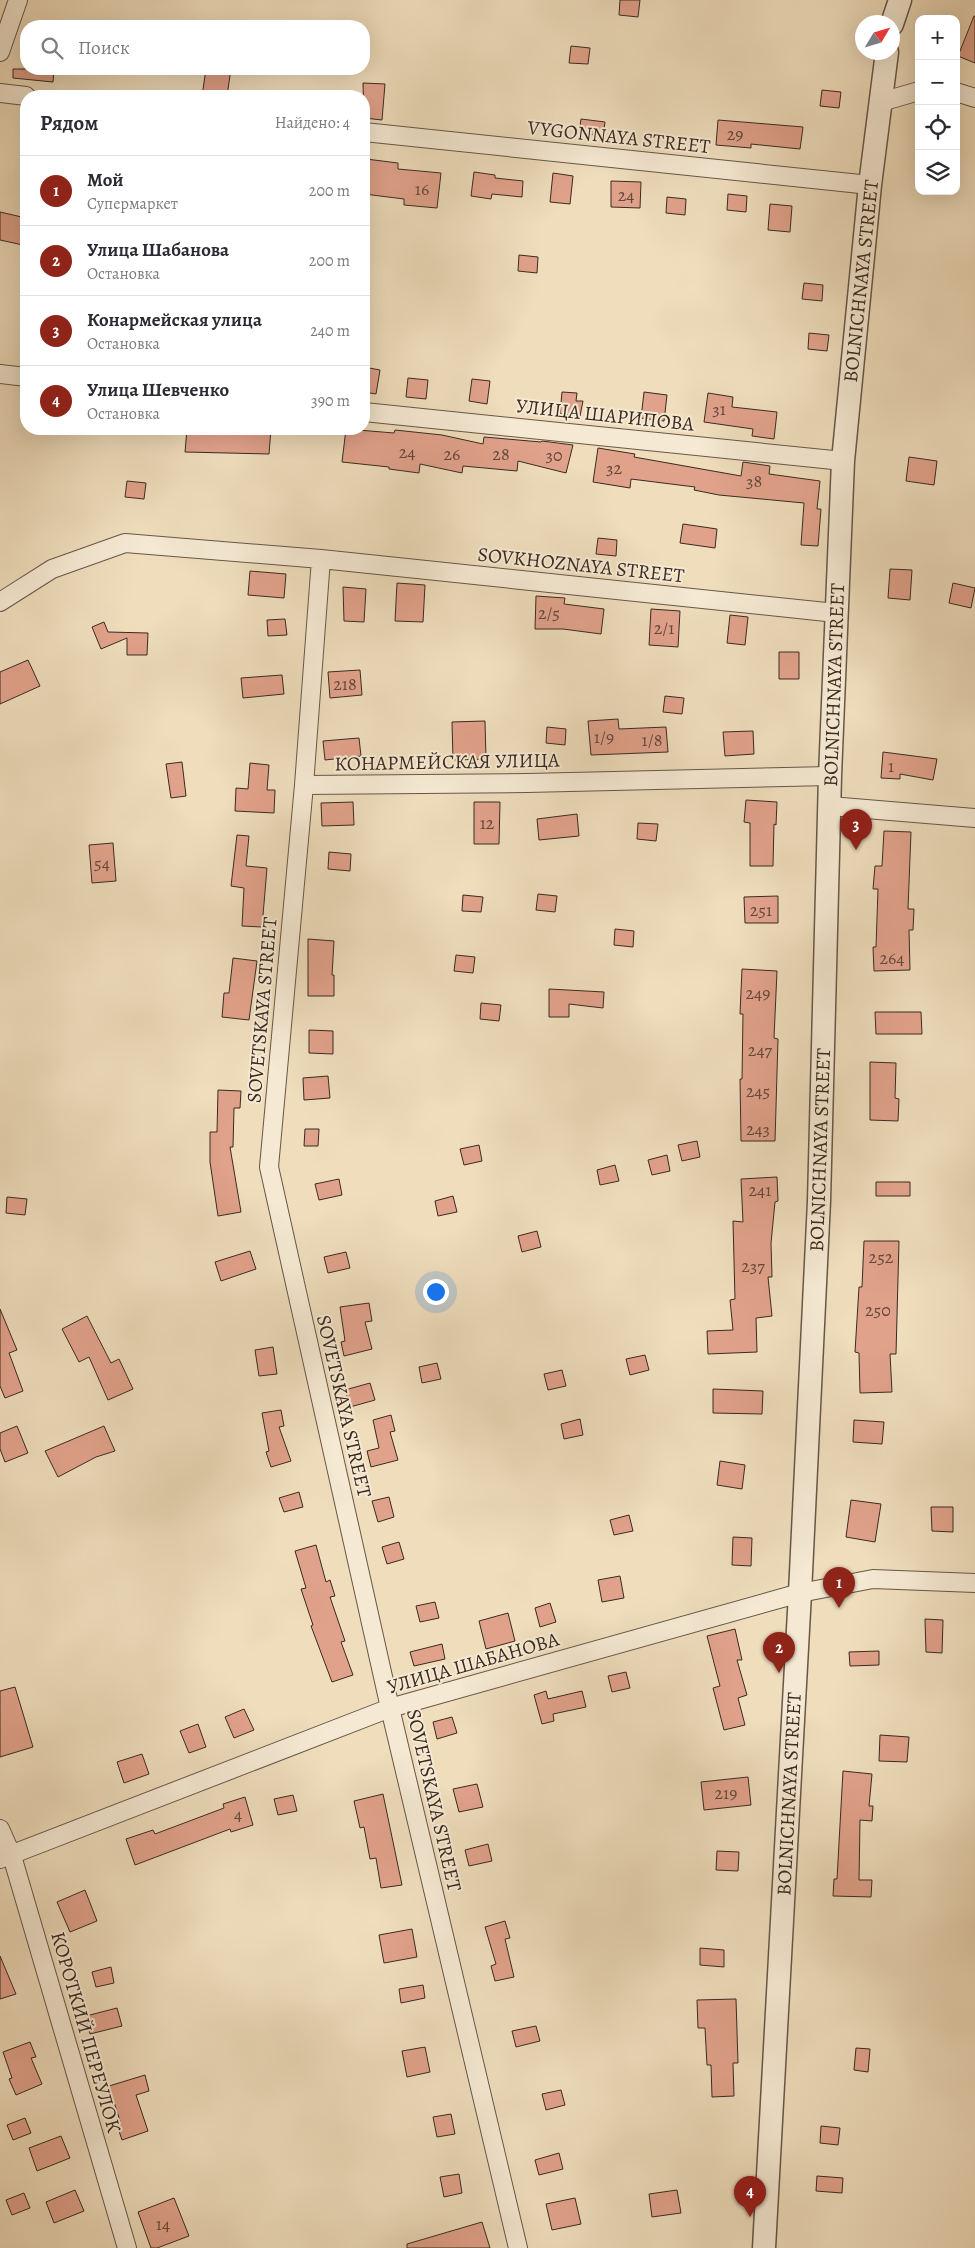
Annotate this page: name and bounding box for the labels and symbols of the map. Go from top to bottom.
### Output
north arrow [855,15,900,60]
street label: VYGONNAYA STREET [525,114,712,160]
house number: 29 [727,122,743,146]
house number: 16 [415,177,429,201]
street label: BOLNICHNAYA STREET [837,178,885,384]
house number: 24 [618,183,634,207]
street label: УЛИЦА ШАРИПОВА [514,392,696,438]
house number: 31 [712,397,726,421]
house number: 24 [399,440,415,464]
house number: 26 [444,442,460,466]
house number: 28 [492,442,510,466]
house number: 30 [545,443,563,467]
house number: 32 [606,456,622,480]
house number: 38 [746,469,762,493]
street label: SOVKHOZNAYA STREET [476,541,686,589]
street label: BOLNICHNAYA STREET [817,583,851,787]
house number: 2/5 [538,601,560,625]
house number: 2/1 [654,616,674,640]
house number: 218 [333,672,357,696]
house number: 1/9 [594,725,614,749]
house number: 1/8 [642,728,662,752]
street label: КОНАРМЕЙСКАЯ УЛИЦА [334,747,560,777]
house number: 1 [888,754,894,778]
pin: 3 [840,809,872,850]
house number: 12 [480,811,495,835]
house number: 54 [94,851,110,875]
house number: 251 [750,898,772,922]
street label: SOVETSKAYA STREET [240,916,284,1104]
house number: 264 [879,946,905,970]
house number: 249 [746,981,770,1005]
house number: 247 [748,1038,773,1062]
street label: BOLNICHNAYA STREET [803,1048,837,1252]
house number: 245 [746,1079,770,1103]
house number: 243 [746,1117,770,1141]
house number: 241 [749,1178,771,1202]
house number: 252 [869,1245,894,1269]
house number: 237 [741,1254,765,1278]
your location [423,1279,449,1305]
house number: 250 [865,1298,891,1322]
street label: SOVETSKAYA STREET [310,1312,378,1500]
pin: 1 [823,1567,855,1608]
street label: УЛИЦА ШАБАНОВА [384,1625,562,1700]
pin: 2 [763,1632,795,1673]
street label: BOLNICHNAYA STREET [770,1692,808,1896]
street label: SOVETSKAYA STREET [400,1706,468,1894]
house number: 219 [715,1781,737,1805]
house number: 4 [234,1802,242,1826]
street label: КОРОТКИЙ ПЕРЕУЛОК [44,1928,128,2136]
pin: 4 [734,2176,766,2217]
house number: 14 [156,2212,170,2236]

